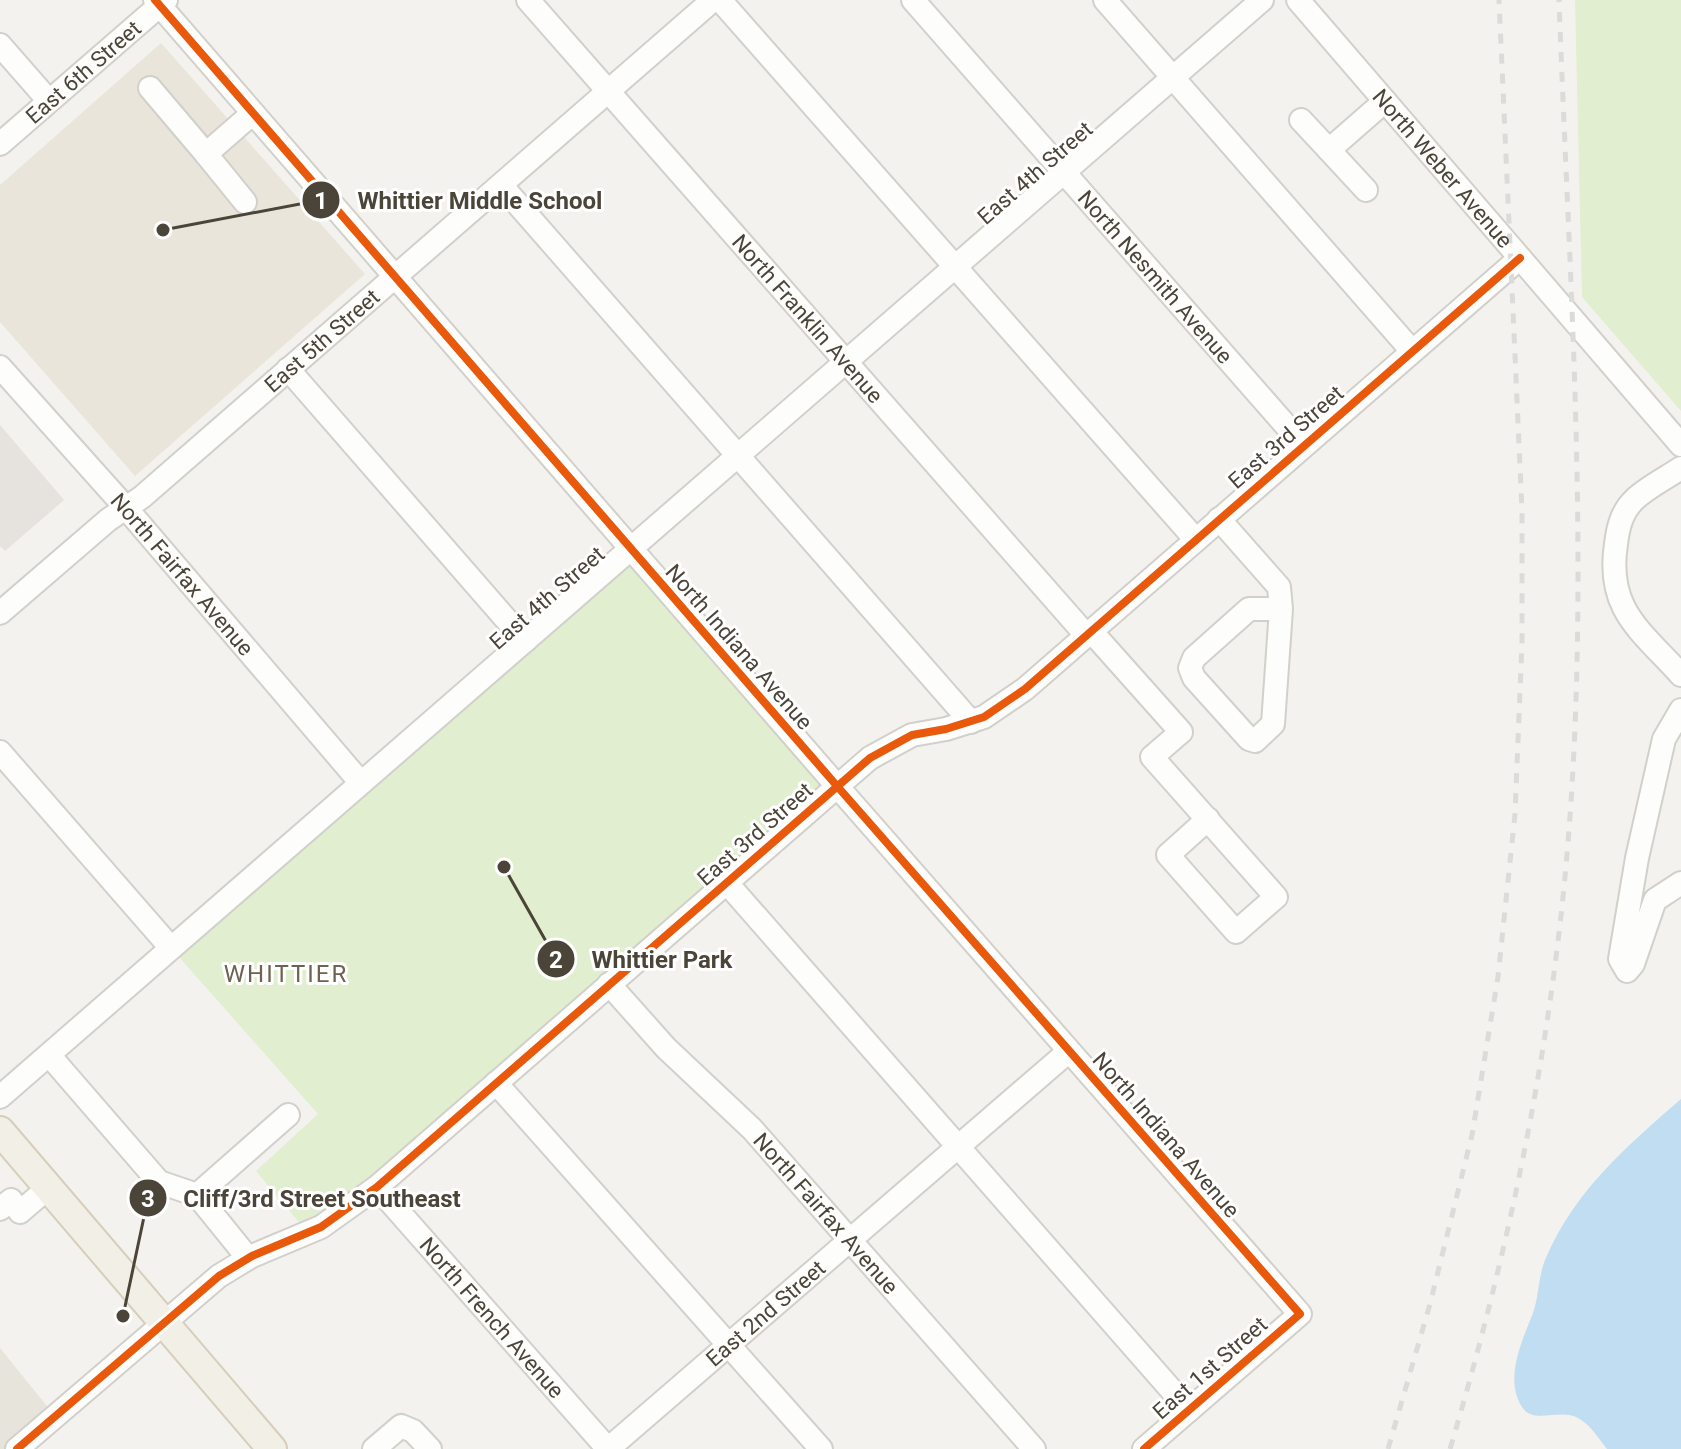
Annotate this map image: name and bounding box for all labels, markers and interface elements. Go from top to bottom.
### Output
street label: East 6th Street [21,15,146,128]
street label: North Weber Avenue [1368,84,1518,253]
street label: East 4th Street [973,116,1097,230]
callout: Whittier Middle School [301,176,618,224]
street label: North Nesmith Avenue [1073,185,1238,368]
text: 1 [314,187,328,215]
text: Whittier Middle School [358,187,602,215]
street label: North Franklin Avenue [727,229,888,408]
street label: East 5th Street [259,284,384,397]
street label: East 3rd Street [1223,380,1349,494]
street label: North Fairfax Avenue [106,488,259,660]
street label: East 4th Street [485,541,609,655]
street label: North Indiana Avenue [661,559,817,735]
street label: East 3rd Street [692,777,818,891]
callout: Whittier Park [536,935,748,983]
text: 2 [549,946,563,974]
text: Whittier Park [592,946,734,974]
district label: WHITTIER [224,960,348,988]
street label: North Indiana Avenue [1088,1047,1244,1223]
street label: North Fairfax Avenue [749,1128,904,1299]
callout: Cliff/3rd Street Southeast [128,1174,477,1222]
text: 3 [141,1185,155,1213]
text: Cliff/3rd Street Southeast [183,1185,461,1213]
street label: North French Avenue [415,1232,569,1403]
street label: East 2nd Street [701,1255,830,1371]
street label: East 1st Street [1148,1312,1272,1424]

